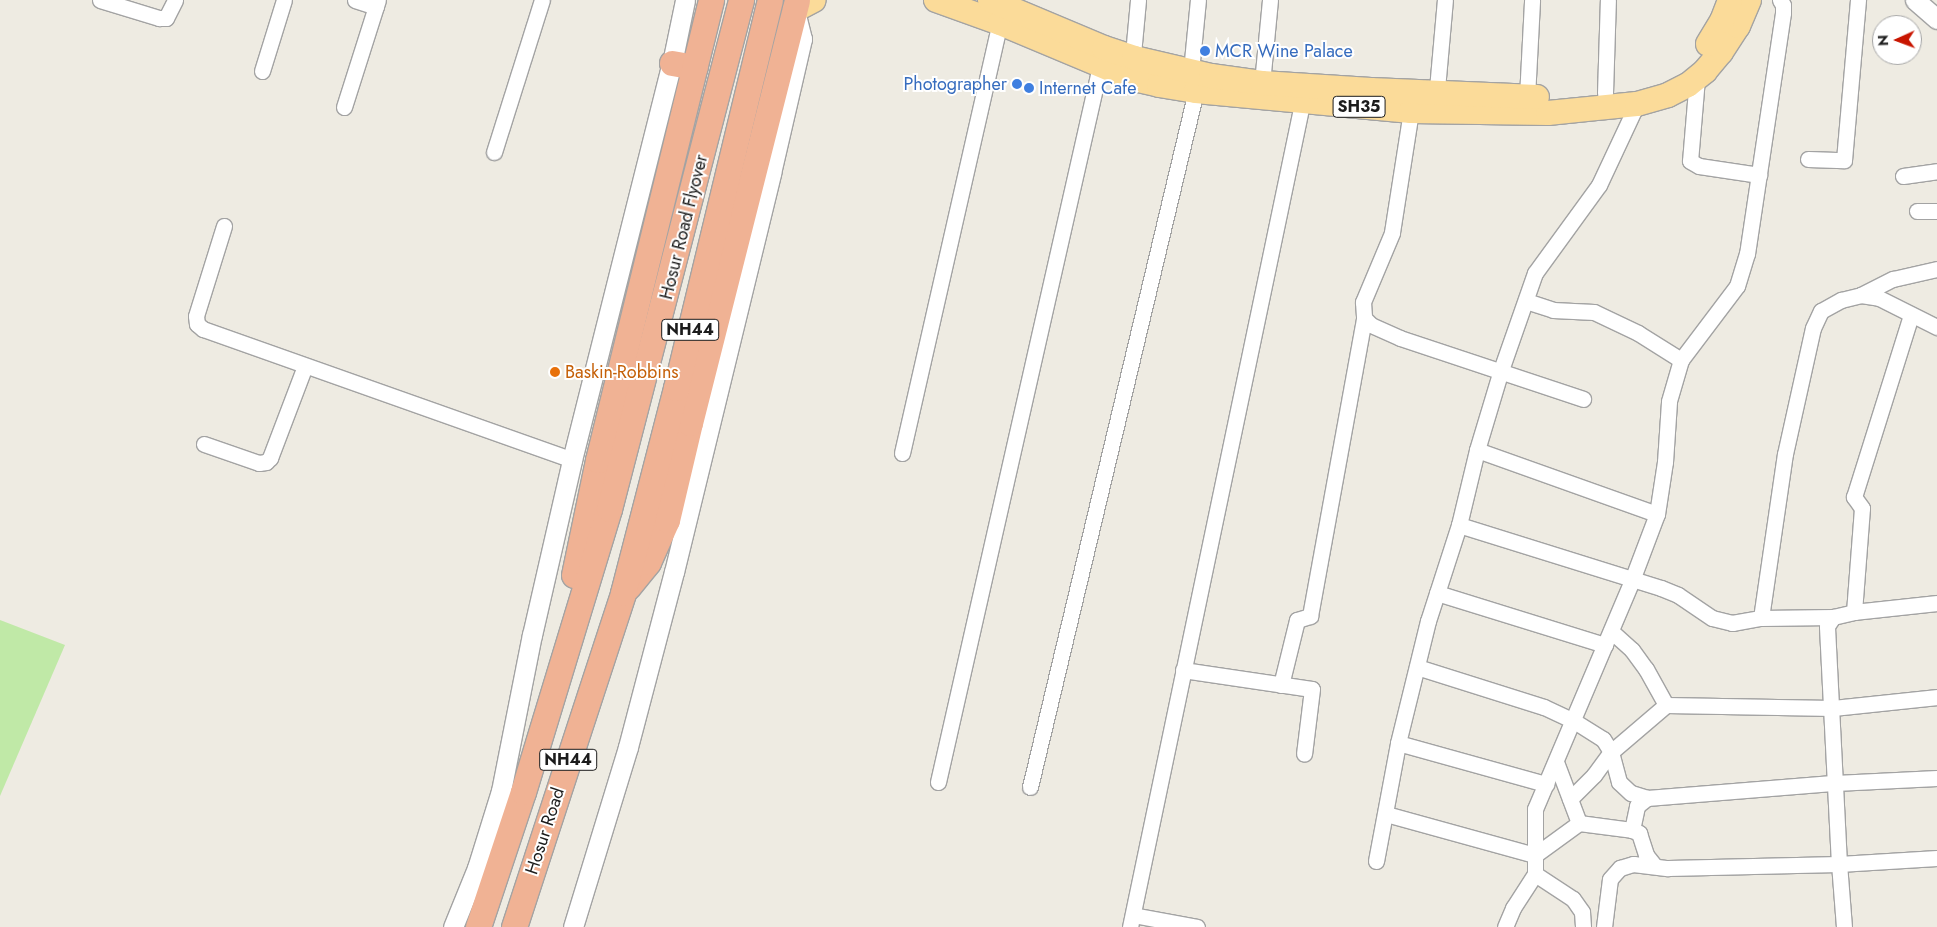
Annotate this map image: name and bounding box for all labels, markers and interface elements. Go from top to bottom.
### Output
north arrow [1872,15,1922,65]
text: N [1873,35,1893,46]
place label: MCR Wine Palace [1215,40,1353,62]
marker: MCR Wine Palace [1199,45,1211,57]
place label: Photographer [903,73,1007,95]
place label: Internet Cafe [1039,77,1136,99]
marker: Photographer [1011,78,1023,90]
marker: Internet Cafe [1023,82,1035,94]
road number: SH35 [1332,94,1386,120]
street label: Hosur Road Flyover [656,152,712,302]
road number: NH44 [660,316,720,344]
place label: Baskin-Robbins [565,361,679,383]
marker: Baskin-Robbins [549,366,561,378]
road number: NH44 [538,746,598,774]
street label: Hosur Road [521,785,569,877]

